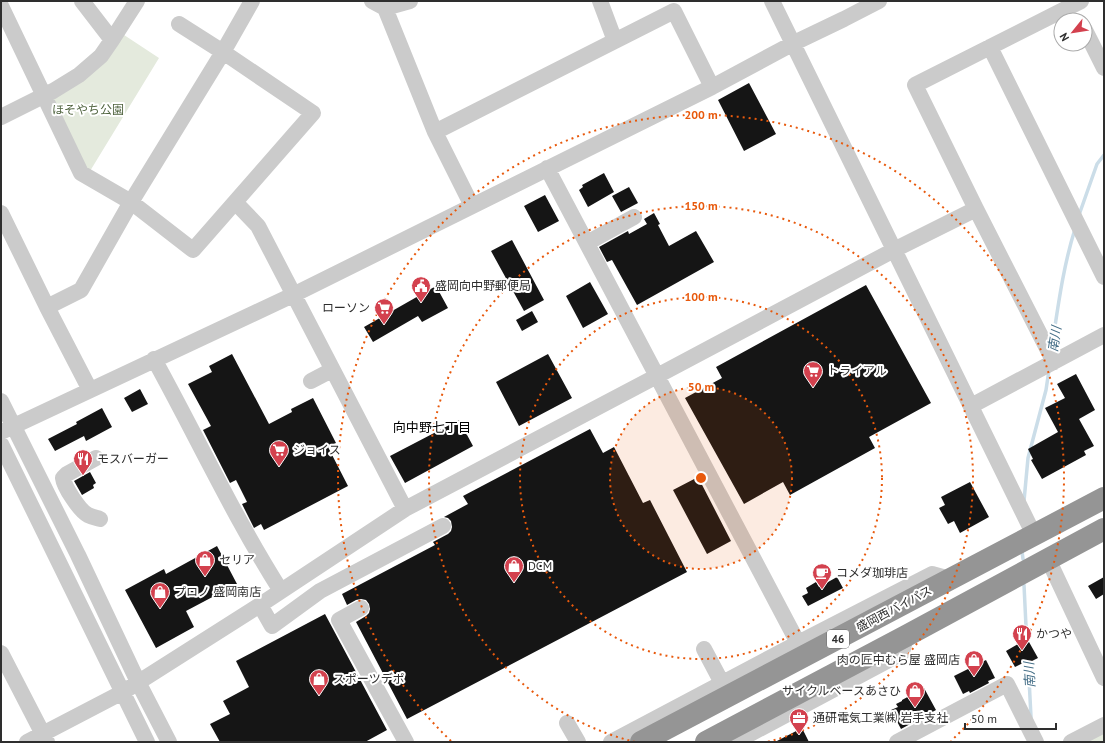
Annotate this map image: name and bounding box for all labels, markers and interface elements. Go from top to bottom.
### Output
north arrow [1053,12,1093,52]
text: N [1056,30,1072,44]
park label: ほそやち公園 [52,102,124,117]
text: 200 m [684,107,718,122]
text: 150 m [684,198,718,213]
public building icon: 盛岡向中野郵便局 [410,275,432,303]
place label: 盛岡向中野郵便局 [435,278,531,293]
text: 100 m [684,289,718,304]
supermarket icon: ローソン [373,297,395,325]
place label: ローソン [322,300,370,315]
water label: 南川 [1044,323,1065,353]
supermarket icon: トライアル [802,360,824,388]
place label: トライアル [827,363,887,378]
text: 50 m [688,379,714,394]
district label: 向中野七丁目 [393,419,471,436]
supermarket icon: ジョイス [268,439,290,467]
place label: ジョイス [293,442,341,457]
restaurant icon: モスバーガー [72,448,94,476]
place label: モスバーガー [97,451,169,466]
centre of rings [694,471,708,485]
shop icon: セリア [194,549,216,577]
place label: セリア [219,552,255,567]
shop icon: DCM [503,555,525,583]
place label: DCM [528,558,552,573]
cafe icon: コメダ珈琲店 [811,562,833,590]
place label: コメダ珈琲店 [836,565,908,580]
shop icon: プロノ 盛岡南店 [149,581,171,609]
street label: 盛岡西バイパス [853,582,934,635]
place label: プロノ 盛岡南店 [174,584,261,599]
restaurant icon: かつや [1011,623,1033,651]
place label: かつや [1036,626,1072,641]
road number: 46 [827,630,849,648]
shop icon: 肉の匠中むら屋 盛岡店 [963,649,985,677]
place label: 肉の匠中むら屋 盛岡店 [837,652,960,667]
water label: 南川 [1020,660,1039,688]
shop icon: スポーツデポ [308,668,330,696]
place label: スポーツデポ [333,671,405,686]
shop icon: サイクルベースあさひ [904,680,926,708]
place label: サイクルベースあさひ [782,683,901,698]
scale bar [965,705,1056,731]
office icon: 通研電気工業㈱ 岩手支社 [788,707,810,735]
place label: 通研電気工業㈱ 岩手支社 [813,710,948,725]
text: 50 m [971,711,997,726]

